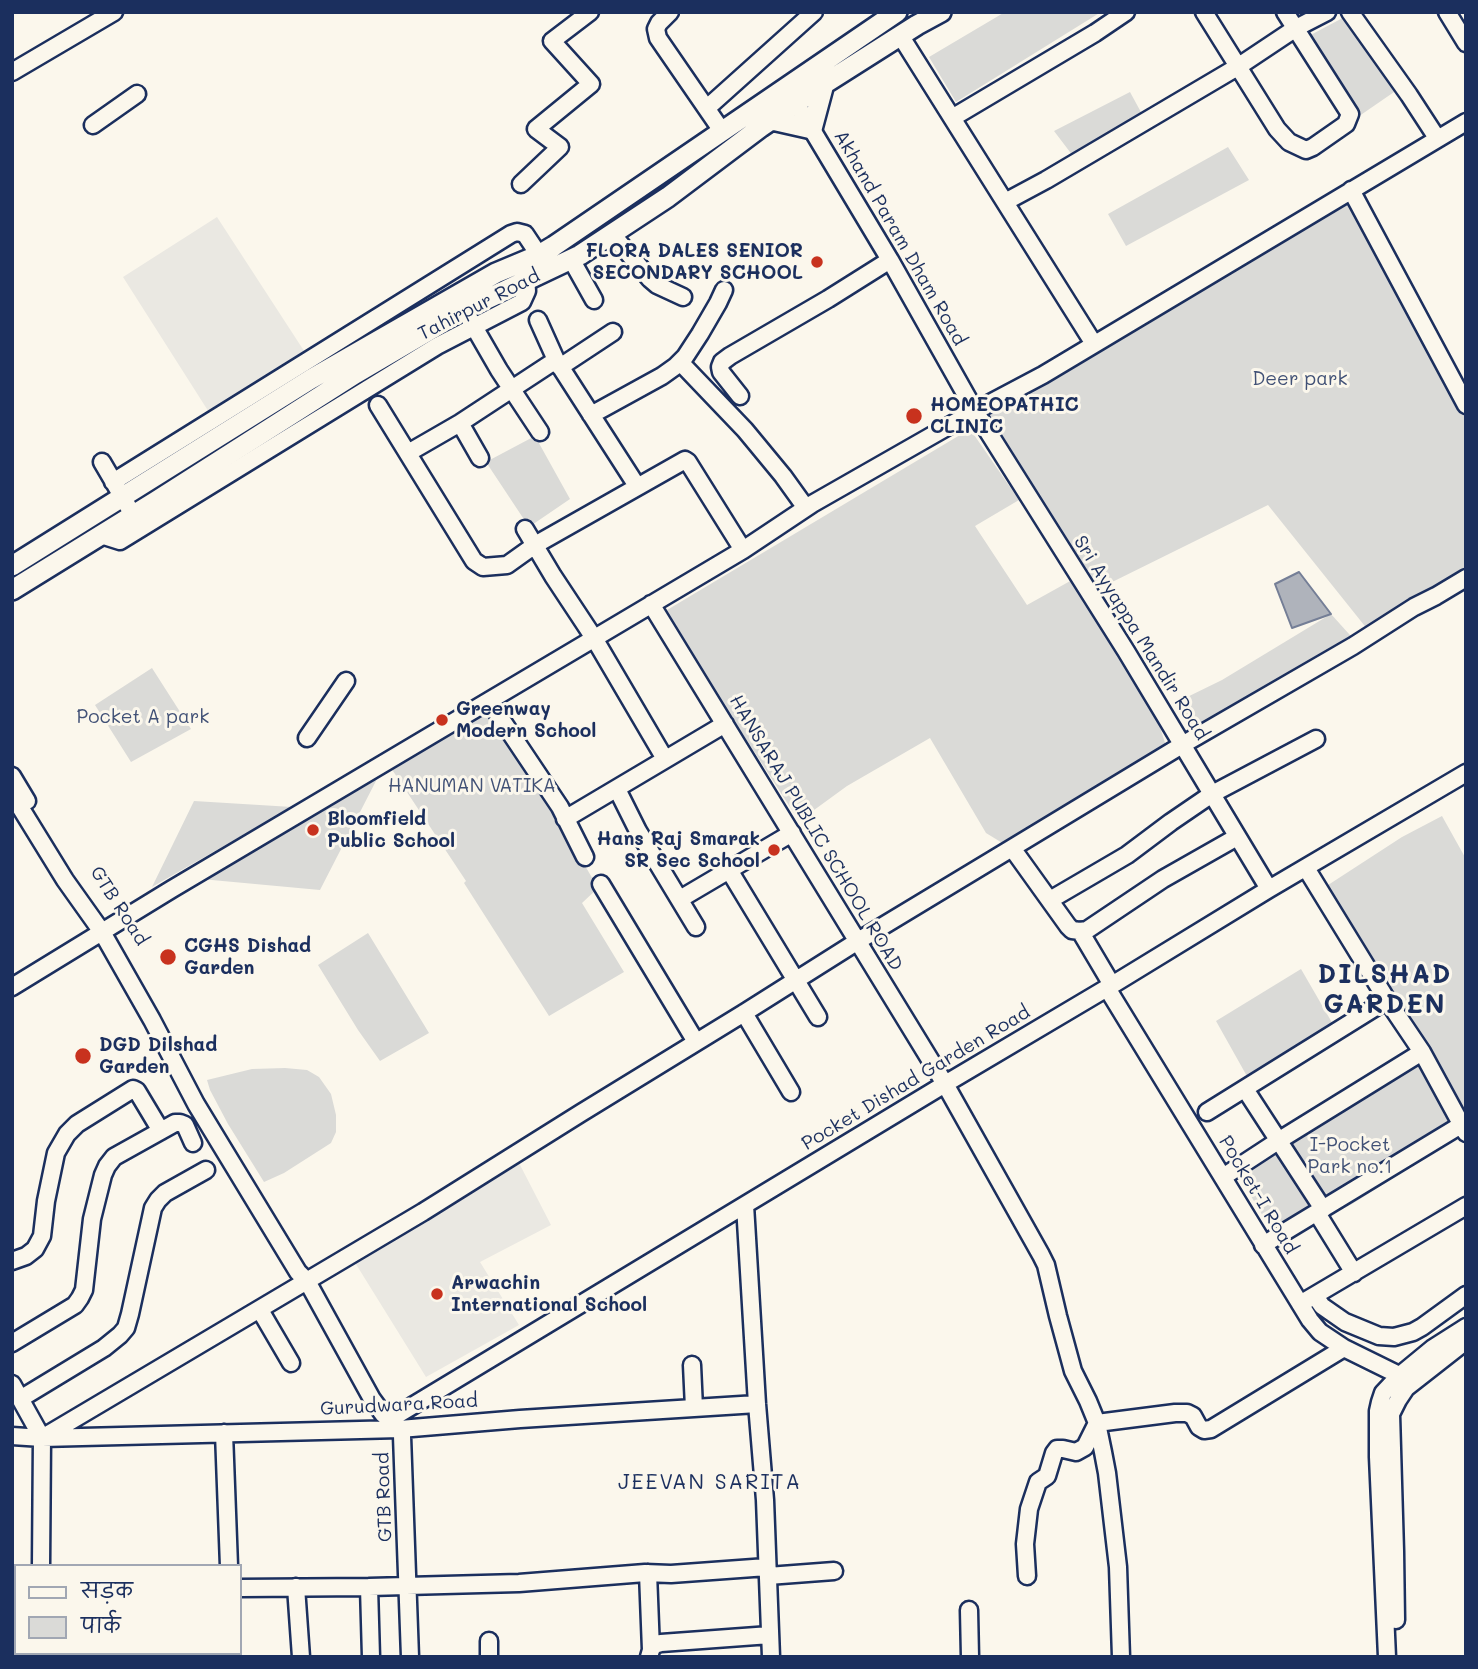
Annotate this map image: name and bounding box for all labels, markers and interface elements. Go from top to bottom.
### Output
street label: Akhand Param Dham Road [829,126,971,350]
place label: FLORA DALES SENIOR SECONDARY SCHOOL [586,240,803,284]
marker: FLORA DALES SENIOR SECONDARY SCHOOL [809,254,825,270]
street label: Tahirpur Road [414,265,544,345]
park label: Deer park [1252,368,1348,390]
place label: HOMEOPATHIC CLINIC [930,394,1079,438]
marker: HOMEOPATHIC CLINIC [904,406,924,426]
street label: Sri Ayyappa Mandir Road [1069,532,1213,744]
street label: HANSARAJ PUBLIC SCHOOL ROAD [724,691,908,975]
place label: Greenway Modern School [456,698,596,742]
park label: Pocket A park [77,706,209,728]
marker: Greenway Modern School [434,712,450,728]
park label: HANUMAN VATIKA [388,775,556,797]
place label: Bloomfield Public School [327,808,455,852]
marker: Bloomfield Public School [305,822,321,838]
place label: Hans Raj Smarak SR Sec School [596,828,760,872]
marker: Hans Raj Smarak SR Sec School [766,842,782,858]
street label: GTB Road [85,862,153,950]
place label: CGHS Dishad Garden [184,935,311,979]
marker: CGHS Dishad Garden [158,947,178,967]
district label: DILSHAD GARDEN [1318,959,1452,1020]
street label: Pocket Dishad Garden Road [798,1001,1034,1155]
place label: DGD Dilshad Garden [99,1034,217,1078]
marker: DGD Dilshad Garden [73,1046,93,1066]
street label: Pocket-I Road [1214,1132,1302,1258]
park label: I-Pocket Park no.1 [1307,1134,1393,1178]
place label: Arwachin International School [451,1272,647,1316]
marker: Arwachin International School [429,1286,445,1302]
street label: Gurudwara Road [320,1389,478,1421]
street label: GTB Road [371,1452,397,1542]
district label: JEEVAN SARITA [620,1470,800,1496]
legend [14,1564,242,1655]
text: सड़क [81,1576,133,1603]
text: पार्क [81,1611,121,1638]

